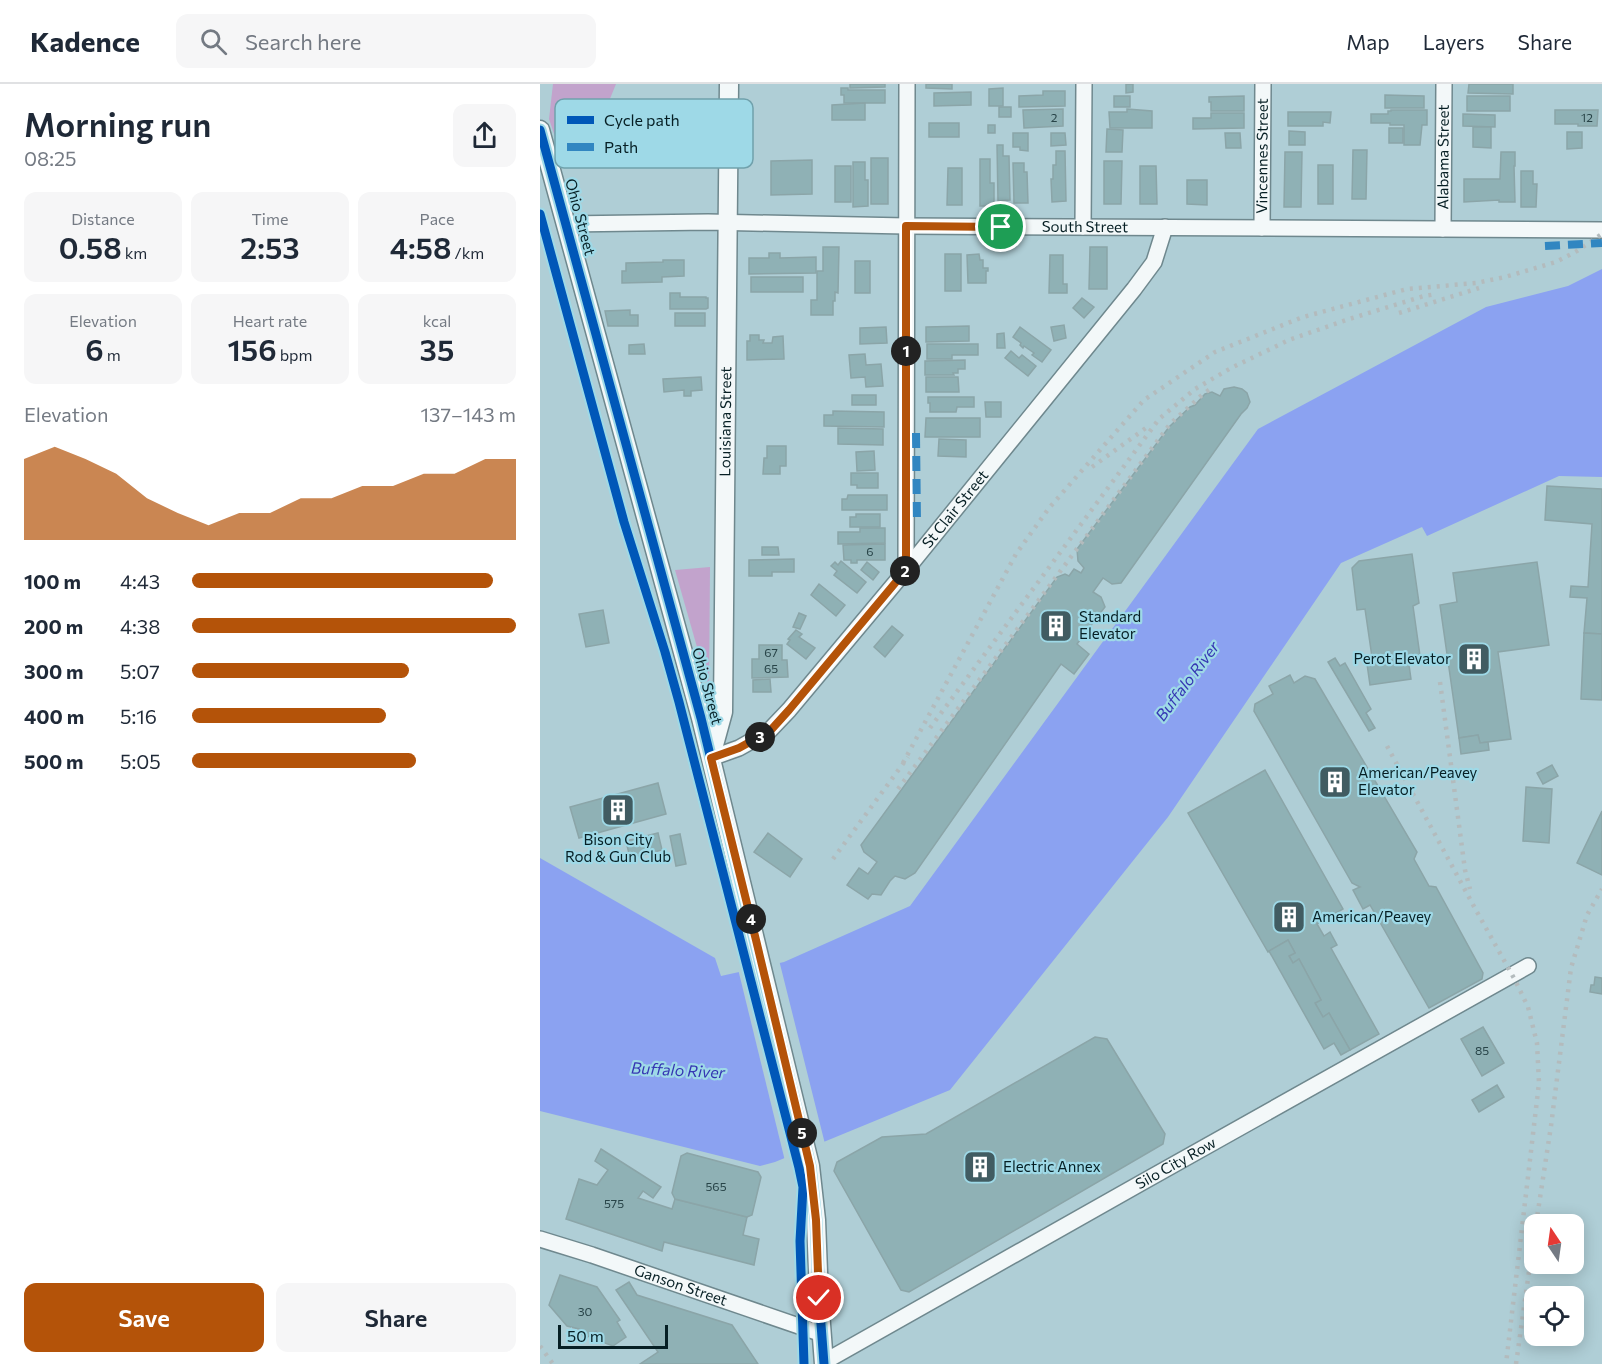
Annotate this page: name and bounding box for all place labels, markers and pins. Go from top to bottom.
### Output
pin [975,201,1026,252]
pin: 1 [891,336,921,366]
pin: 2 [890,556,920,586]
place label: Standard Elevator [1079,607,1141,642]
building icon: Standard Elevator [1038,608,1074,644]
building icon: Perot Elevator [1456,641,1492,677]
place label: Perot Elevator [1354,649,1451,667]
pin: 3 [745,722,775,752]
place label: American/Peavey Elevator [1358,763,1478,798]
building icon: American/Peavey Elevator [1317,764,1353,800]
building icon: Bison City Rod & Gun Club [600,792,636,828]
place label: Bison City Rod & Gun Club [565,830,671,865]
building icon: American/Peavey [1271,899,1307,935]
pin: 4 [736,904,766,934]
place label: American/Peavey [1312,907,1432,925]
pin: 5 [787,1118,817,1148]
building icon: Electric Annex [962,1149,998,1185]
place label: Electric Annex [1003,1157,1101,1175]
pin [793,1272,844,1323]

